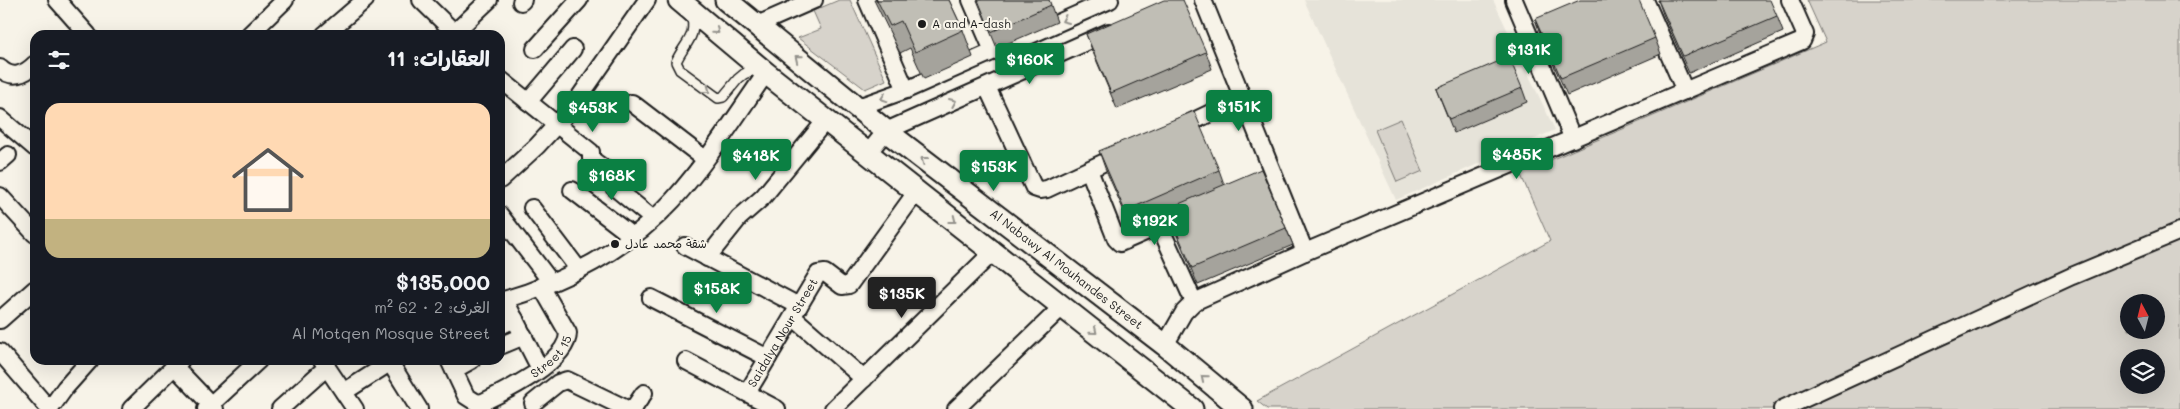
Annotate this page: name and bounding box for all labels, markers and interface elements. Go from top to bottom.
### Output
one-way arrow [1061,13,1070,24]
place label: A and A-dash [932,15,1011,31]
marker: A and A-dash [916,18,928,30]
one-way arrow [711,26,720,35]
pin: $131K [1494,32,1564,75]
text: $131K [1507,38,1551,59]
pin: $160K [995,42,1065,85]
text: العقارات: 11 [387,44,490,71]
icon: filters [45,46,73,74]
text: $160K [1006,48,1054,69]
one-way arrow [795,55,804,63]
one-way arrow [701,84,711,93]
pin: $453K [558,90,628,133]
pin: $151K [1204,90,1274,132]
one-way arrow [880,92,889,102]
text: $151K [1217,95,1261,116]
text: $453K [568,96,618,117]
one-way arrow [948,98,957,109]
icon: home [223,135,313,225]
pin: $418K [721,138,791,181]
pin: $485K [1482,138,1552,180]
text: $485K [1492,143,1542,164]
text: $418K [732,144,780,165]
pin: $153K [959,150,1029,192]
text: $153K [971,155,1017,176]
pin: $168K [577,158,647,201]
one-way arrow [921,158,930,166]
text: $168K [588,164,636,185]
pin: $192K [1120,204,1190,246]
street label: Al Nabawy Al Mouhandes Street [987,205,1147,332]
text: $192K [1132,209,1178,230]
one-way arrow [947,214,956,222]
place label: شقة محمد عادل [625,235,707,251]
marker: شقة محمد عادل [609,238,621,250]
text: $135,000 [396,268,490,295]
pin: $158K [682,272,752,314]
street label: Saidalya Nour Street [743,275,821,390]
pin: $135K [867,276,937,319]
text: $158K [694,277,740,298]
text: $135K [879,282,925,303]
north arrow [2120,294,2165,339]
map controls [2120,294,2165,394]
text: الغرف: 2 · 62 m² [374,296,490,317]
text: Al Motqen Mosque Street [291,322,490,343]
one-way arrow [1088,326,1097,334]
street label: Street 15 [527,333,575,381]
button: layers [2120,349,2165,394]
one-way arrow [1201,374,1210,383]

